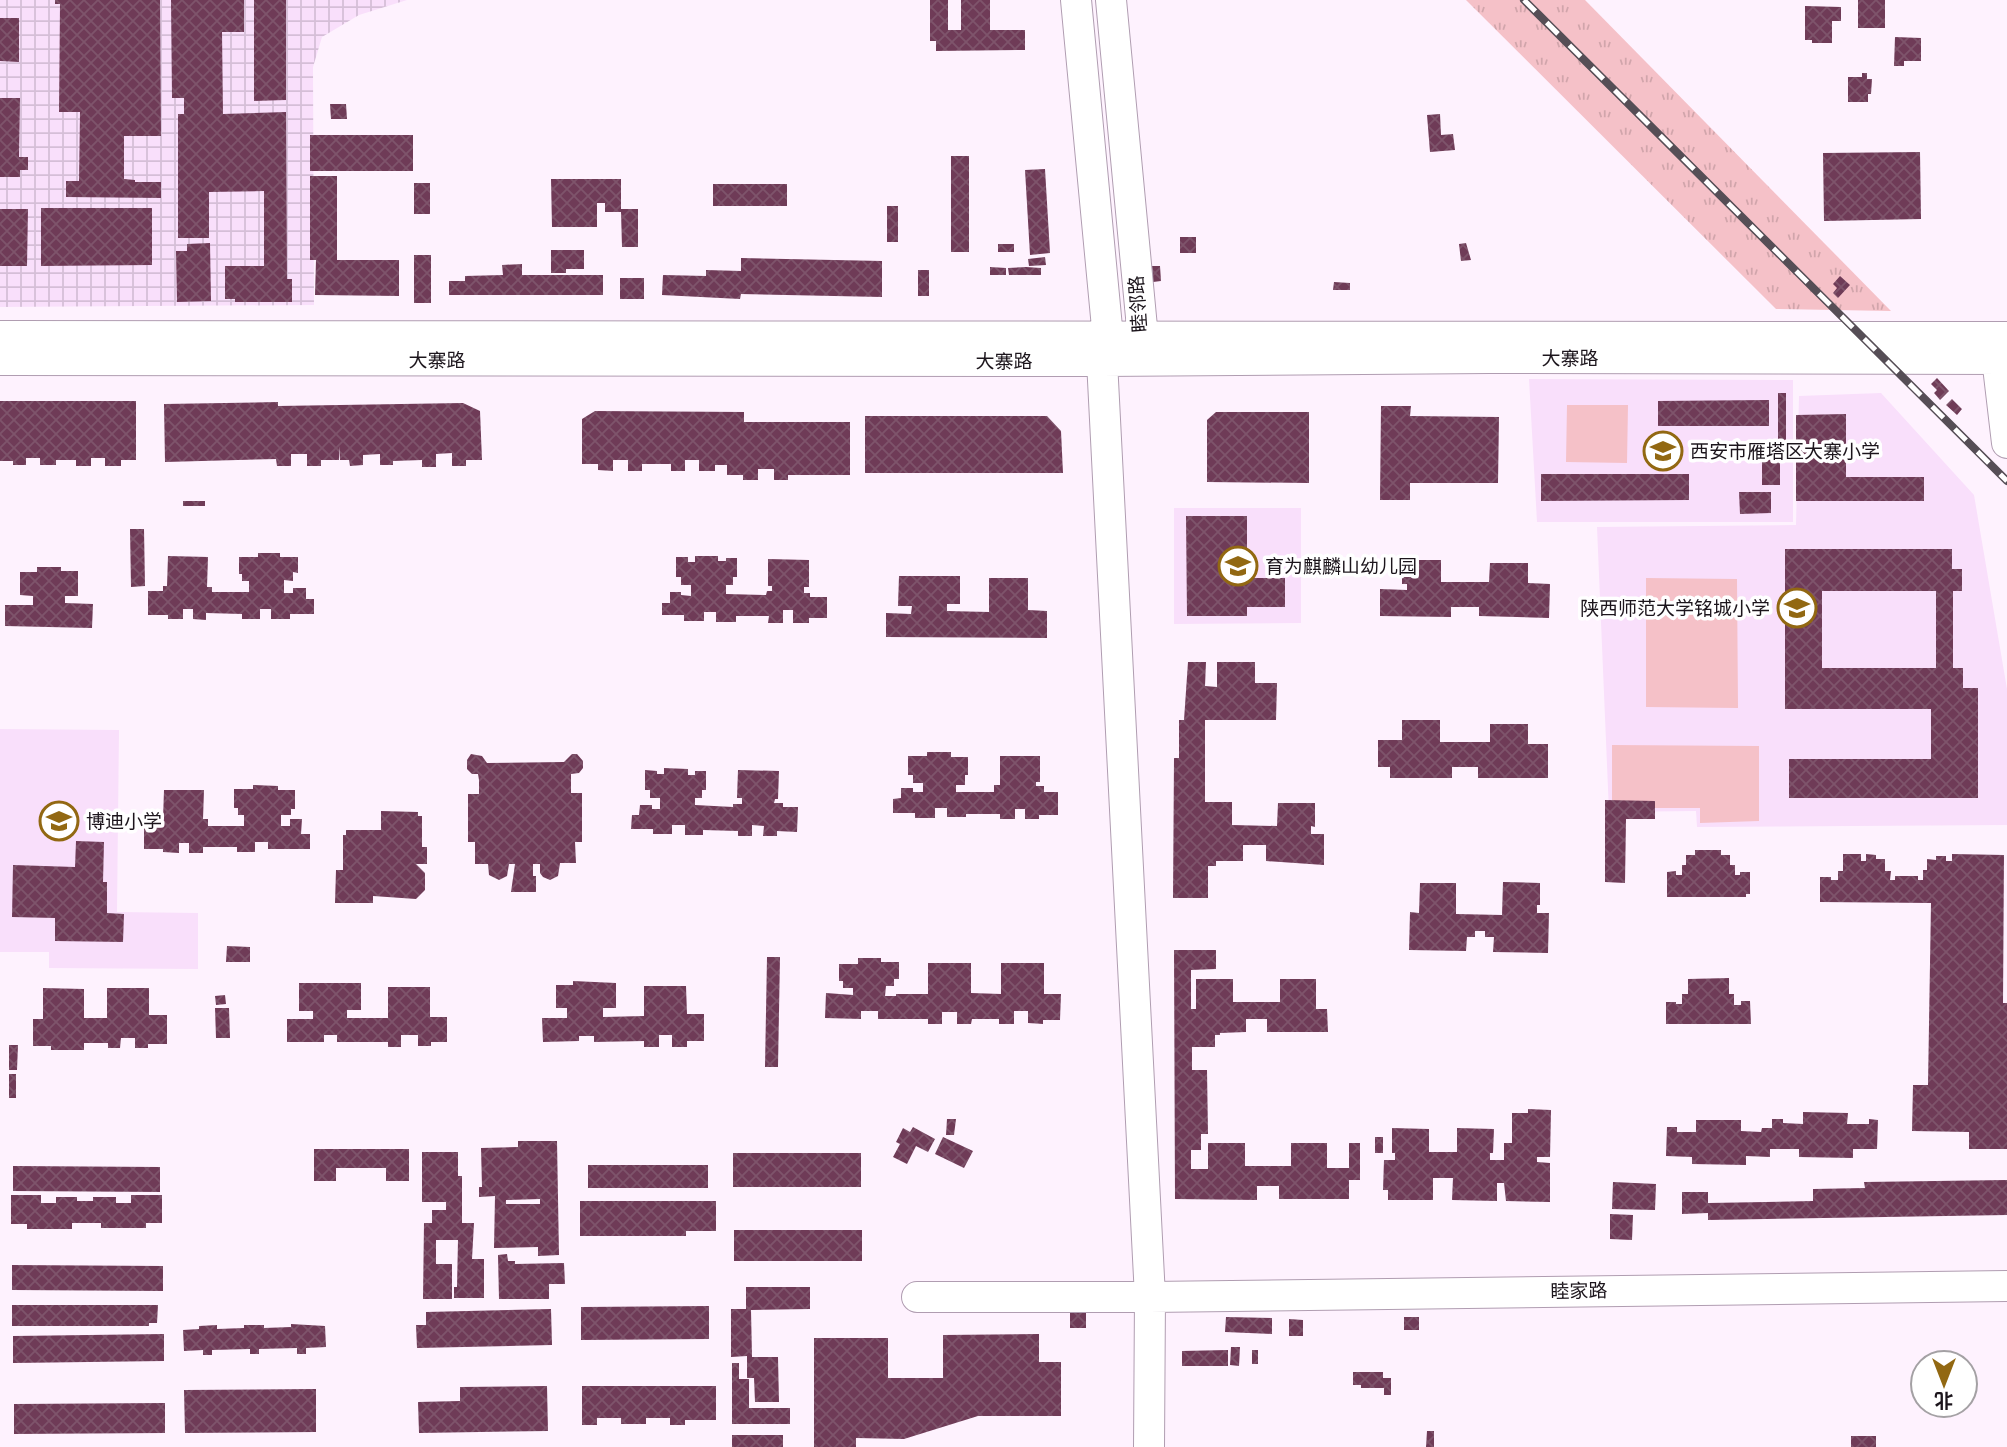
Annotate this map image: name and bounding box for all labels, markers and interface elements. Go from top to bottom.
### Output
street label: 睦邻路 [1125,275,1151,333]
street label: 大寨路 [1541,347,1599,370]
street label: 大寨路 [408,349,466,372]
street label: 大寨路 [975,350,1033,373]
school or university icon: 西安市雁塔区大寨小学 [1642,430,1684,472]
place label: 西安市雁塔区大寨小学 [1690,440,1880,463]
school or university icon: 育为麒麟山幼儿园 [1217,545,1259,587]
place label: 育为麒麟山幼儿园 [1265,555,1417,578]
school or university icon: 陕西师范大学铭城小学 [1776,587,1818,629]
place label: 陕西师范大学铭城小学 [1580,597,1770,620]
school or university icon: 博迪小学 [38,800,80,842]
place label: 博迪小学 [86,810,162,833]
street label: 睦家路 [1550,1279,1608,1303]
north arrow [1909,1349,1979,1419]
text: 北 [1934,1389,1954,1412]

